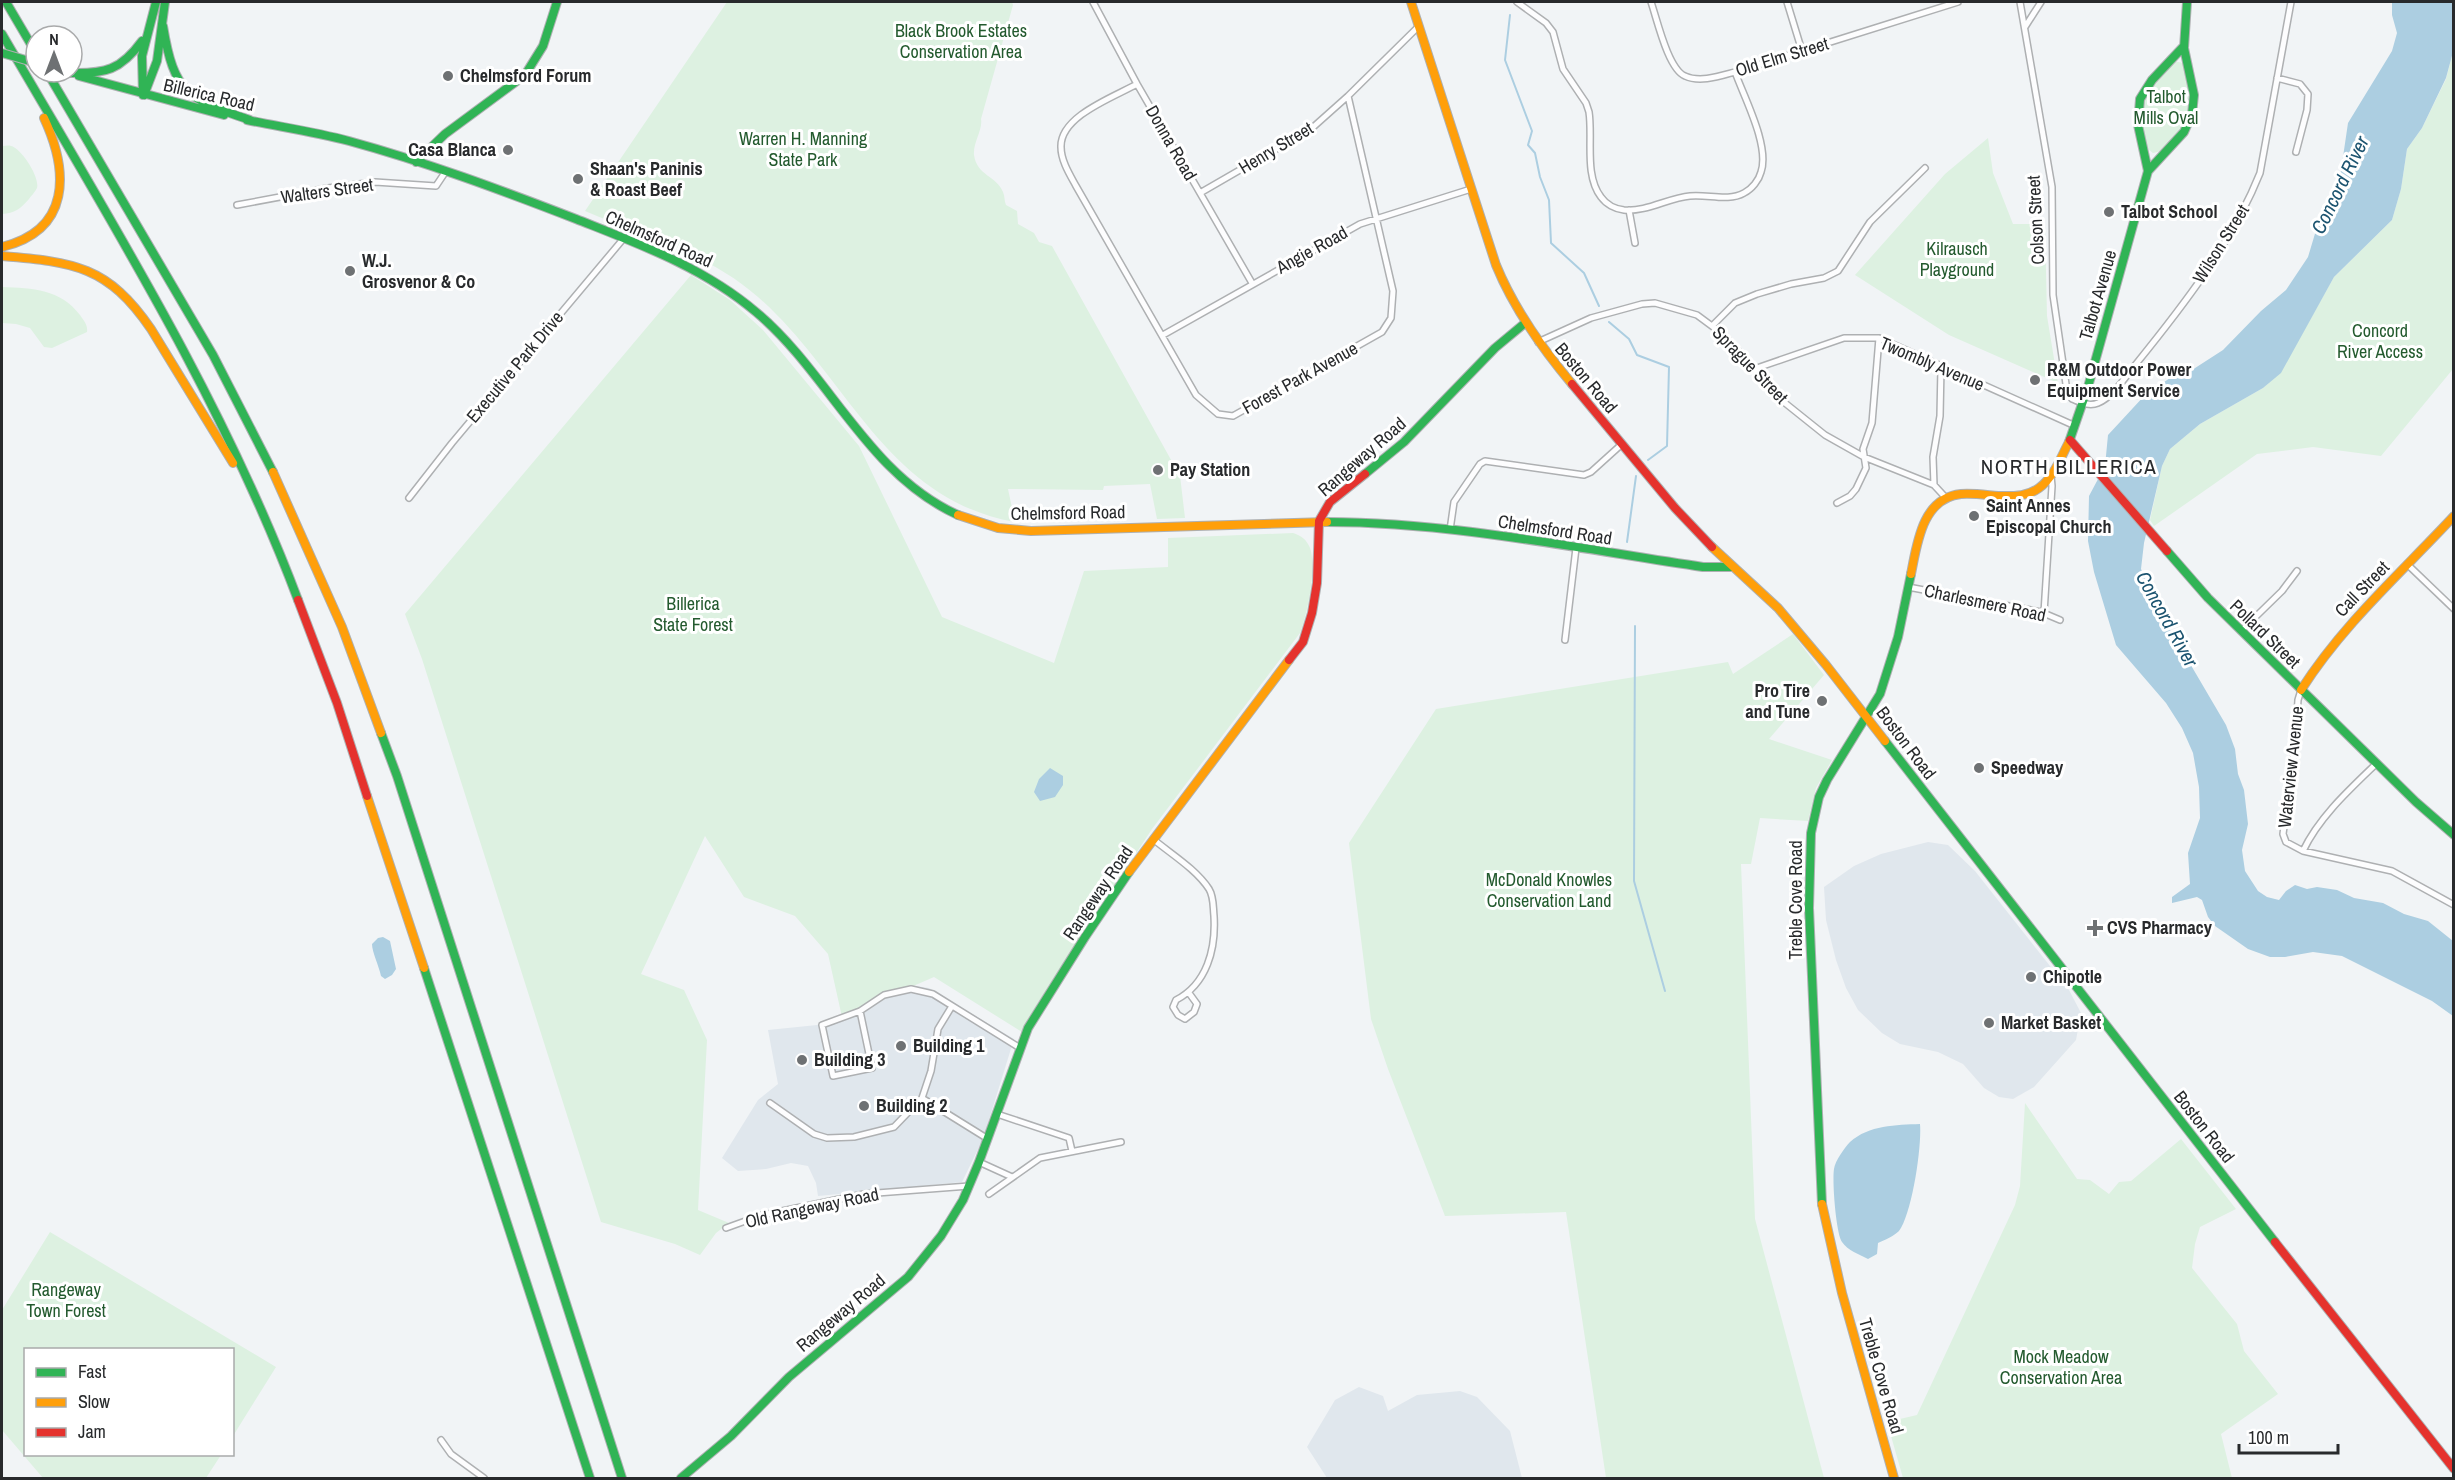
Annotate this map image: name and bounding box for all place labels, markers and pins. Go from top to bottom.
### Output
place label: Chelmsford Forum [460,63,591,88]
marker: Chelmsford Forum [441,69,455,83]
place label: Casa Blanca [408,137,497,162]
marker: Casa Blanca [501,143,515,157]
place label: Shaan's Paninis & Roast Beef [590,156,703,202]
marker: Shaan's Paninis & Roast Beef [571,172,585,186]
place label: Talbot School [2121,199,2218,224]
marker: Talbot School [2102,205,2116,219]
place label: W.J. Grosvenor & Co [362,248,475,294]
marker: W.J. Grosvenor & Co [343,264,357,278]
place label: R&M Outdoor Power Equipment Service [2047,357,2192,403]
marker: R&M Outdoor Power Equipment Service [2028,373,2042,387]
place label: Pay Station [1170,457,1250,482]
marker: Pay Station [1151,463,1165,477]
place label: Saint Annes Episcopal Church [1986,493,2112,539]
marker: Saint Annes Episcopal Church [1967,509,1981,523]
place label: Pro Tire and Tune [1745,678,1810,724]
marker: Pro Tire and Tune [1815,694,1829,708]
place label: Speedway [1991,755,2064,780]
marker: Speedway [1972,761,1986,775]
place label: CVS Pharmacy [2107,915,2213,940]
marker: CVS Pharmacy [2088,921,2102,935]
place label: Chipotle [2043,964,2102,989]
marker: Chipotle [2024,970,2038,984]
place label: Market Basket [2001,1010,2101,1035]
marker: Market Basket [1982,1016,1996,1030]
place label: Building 1 [913,1033,985,1058]
marker: Building 1 [894,1039,908,1053]
place label: Building 3 [814,1047,885,1072]
marker: Building 3 [795,1053,809,1067]
place label: Building 2 [876,1093,947,1118]
marker: Building 2 [857,1099,871,1113]

